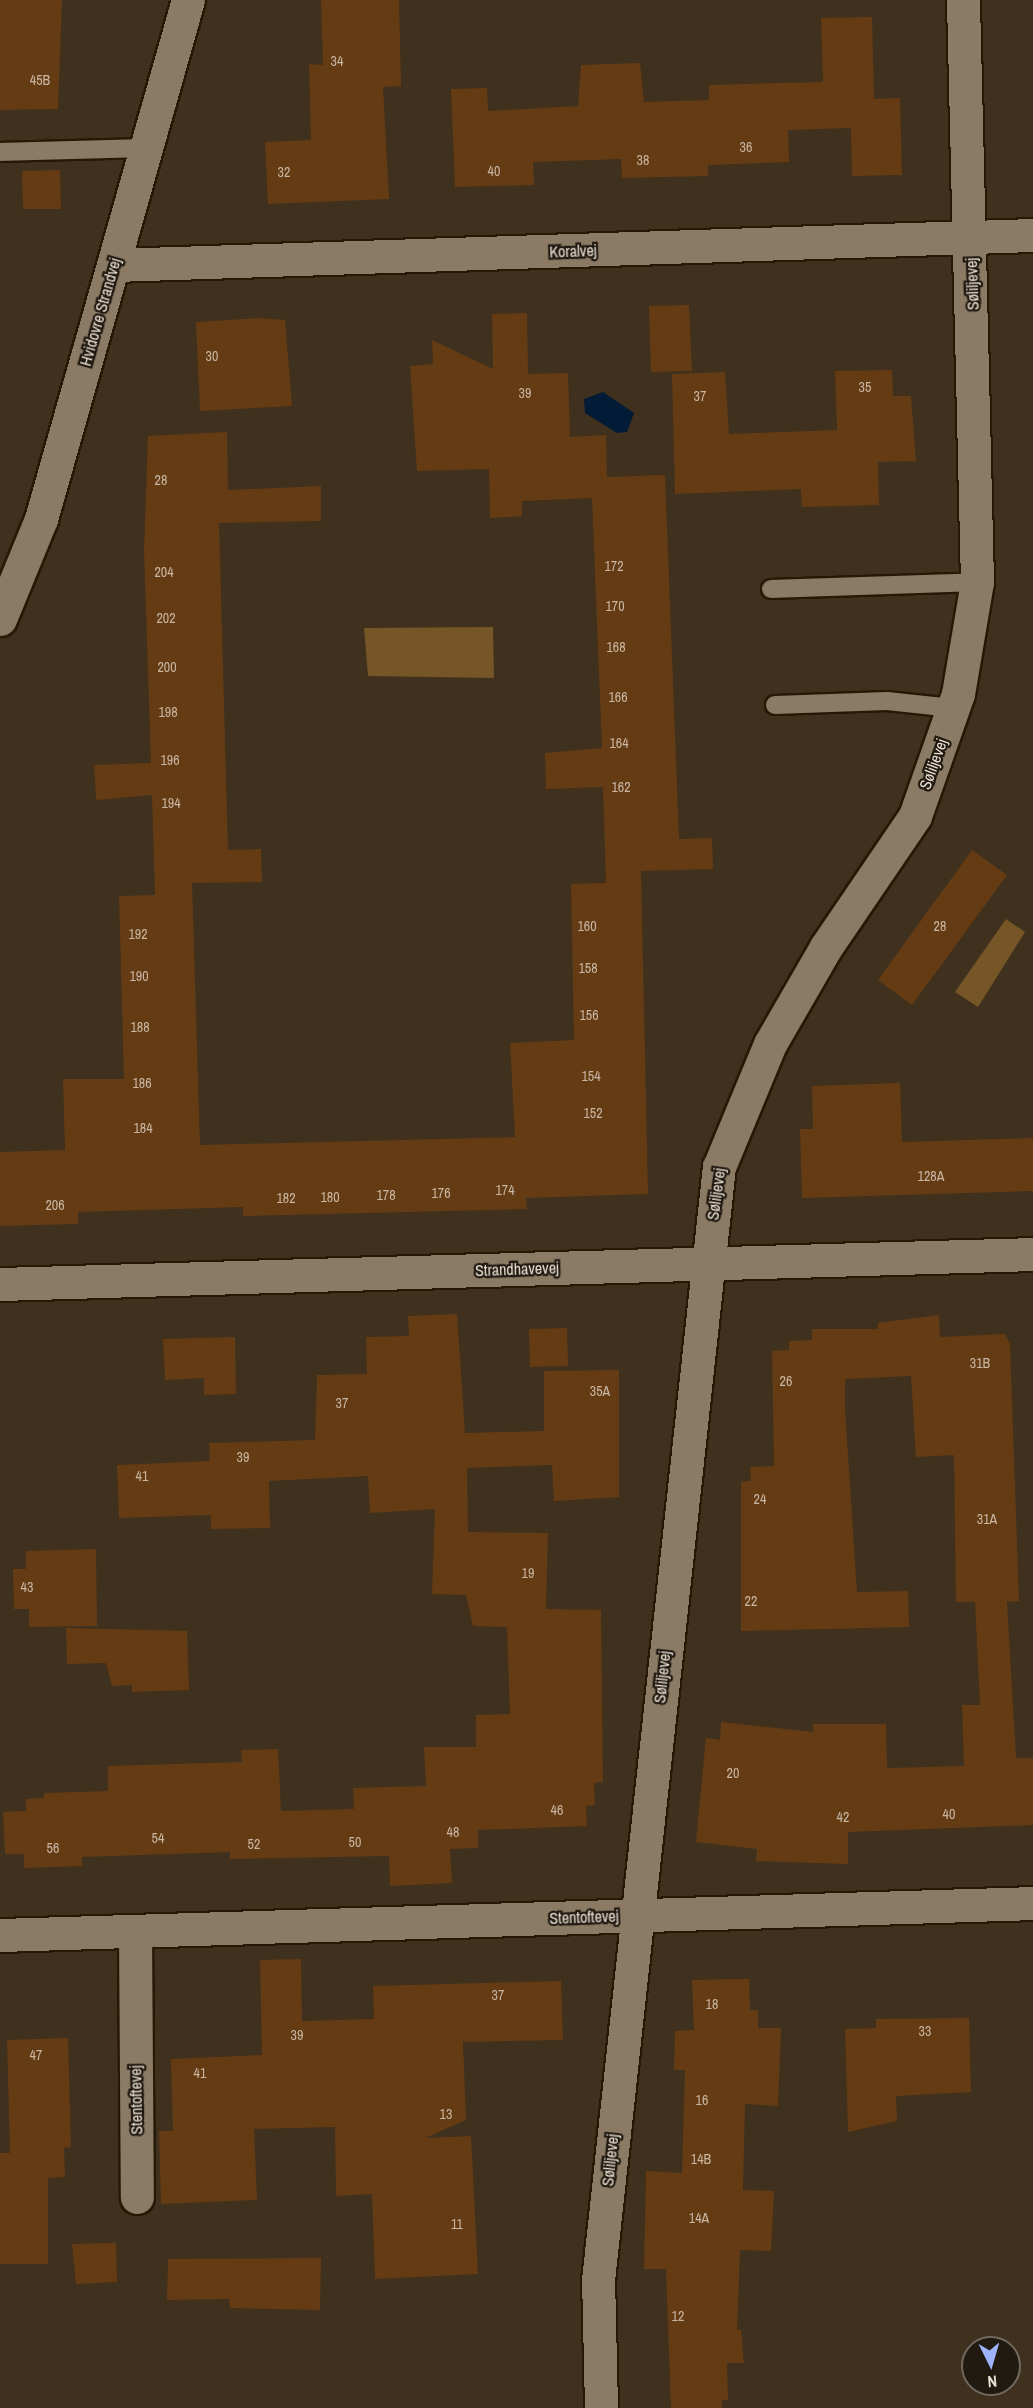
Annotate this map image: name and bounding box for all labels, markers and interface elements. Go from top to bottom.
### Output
house number: 34 [331,53,343,69]
house number: 45B [30,72,50,88]
house number: 36 [740,139,752,155]
house number: 38 [637,152,649,168]
house number: 40 [488,163,500,179]
house number: 32 [278,164,290,180]
street label: Koralvej [549,241,597,261]
street label: Hvidovre Strandvej [75,256,125,368]
street label: Søliljevej [961,257,983,311]
house number: 30 [206,348,218,364]
house number: 35 [859,379,871,395]
house number: 39 [519,385,531,401]
house number: 37 [694,388,706,404]
house number: 28 [155,472,167,488]
house number: 172 [604,558,624,574]
house number: 204 [154,564,174,580]
house number: 170 [605,598,625,614]
house number: 202 [156,610,176,626]
house number: 168 [606,639,626,655]
house number: 200 [157,659,177,675]
house number: 166 [608,689,628,705]
house number: 198 [158,704,178,720]
house number: 164 [609,735,629,751]
street label: Søliljevej [915,736,951,792]
house number: 196 [160,752,180,768]
house number: 162 [611,779,631,795]
house number: 194 [161,795,181,811]
house number: 160 [577,918,597,934]
house number: 28 [934,918,946,934]
house number: 192 [128,926,148,942]
house number: 158 [578,960,598,976]
house number: 190 [129,968,149,984]
house number: 156 [579,1007,599,1023]
house number: 188 [130,1019,150,1035]
house number: 154 [581,1068,601,1084]
house number: 186 [132,1075,152,1091]
house number: 152 [583,1105,603,1121]
house number: 184 [133,1120,153,1136]
street label: Søliljevej [703,1167,729,1221]
house number: 128A [918,1168,944,1184]
house number: 174 [495,1182,515,1198]
house number: 176 [431,1185,451,1201]
house number: 178 [376,1187,396,1203]
house number: 180 [320,1189,340,1205]
house number: 182 [276,1190,296,1206]
house number: 206 [45,1197,65,1213]
street label: Strandhavevej [475,1258,559,1280]
house number: 31B [970,1355,990,1371]
house number: 26 [780,1373,792,1389]
house number: 35A [590,1383,610,1399]
house number: 37 [336,1395,348,1411]
house number: 39 [237,1449,249,1465]
house number: 41 [136,1468,148,1484]
house number: 24 [754,1491,766,1507]
house number: 31A [977,1511,997,1527]
house number: 19 [522,1565,534,1581]
house number: 43 [21,1579,33,1595]
house number: 22 [745,1593,757,1609]
street label: Søliljevej [650,1650,674,1704]
house number: 20 [727,1765,739,1781]
house number: 46 [551,1802,563,1818]
house number: 40 [943,1806,955,1822]
house number: 42 [837,1809,849,1825]
house number: 48 [447,1824,459,1840]
house number: 54 [152,1830,164,1846]
house number: 50 [349,1834,361,1850]
house number: 52 [248,1836,260,1852]
house number: 56 [47,1840,59,1856]
street label: Stentoftevej [549,1906,619,1928]
house number: 37 [492,1987,504,2003]
house number: 18 [706,1996,718,2012]
house number: 33 [919,2023,931,2039]
house number: 39 [291,2027,303,2043]
house number: 47 [30,2047,42,2063]
street label: Stentoftevej [126,2065,146,2135]
house number: 41 [194,2065,206,2081]
house number: 16 [696,2092,708,2108]
house number: 13 [440,2106,452,2122]
street label: Søliljevej [598,2133,622,2187]
house number: 14B [691,2151,711,2167]
house number: 14A [689,2210,709,2226]
house number: 11 [451,2216,463,2232]
house number: 12 [672,2308,684,2324]
north arrow [961,2336,1021,2396]
text: N [987,2371,998,2393]

